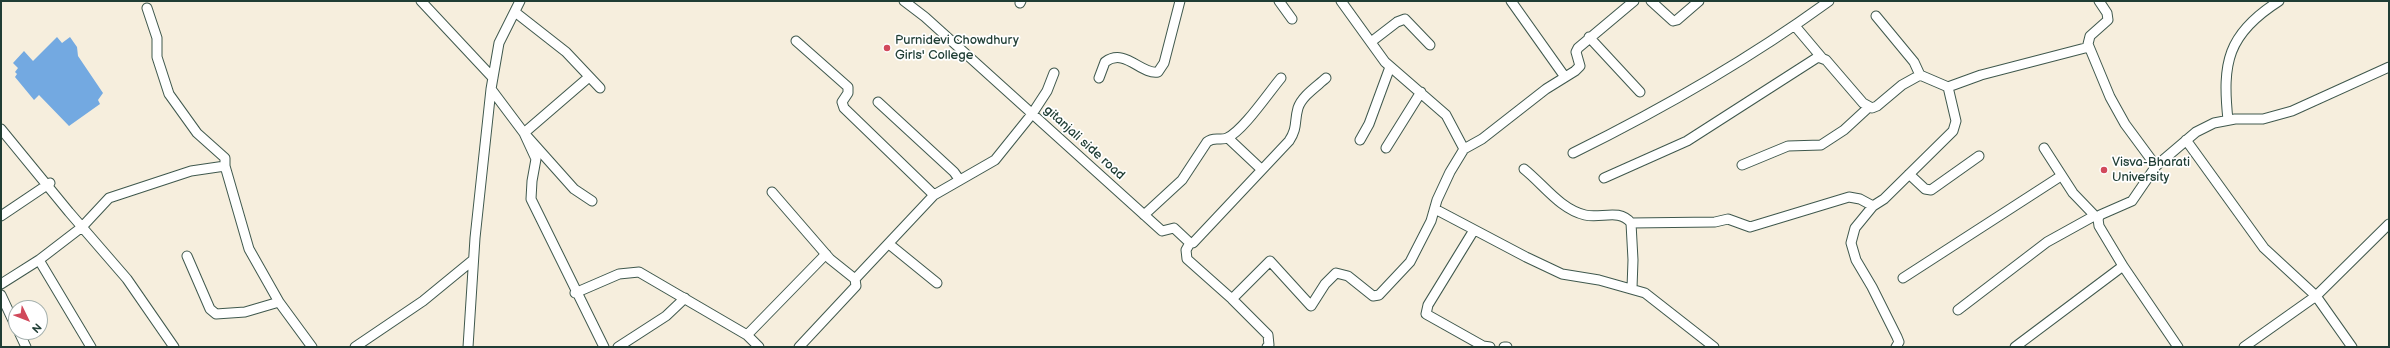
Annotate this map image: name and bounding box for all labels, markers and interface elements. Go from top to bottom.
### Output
place label: Purnidevi Chowdhury Girls' College [895,33,1019,64]
marker: Purnidevi Chowdhury Girls' College [882,43,892,53]
street label: gitanjali side road [1040,103,1128,183]
place label: Visva-Bharati University [2112,155,2190,186]
marker: Visva-Bharati University [2099,165,2109,175]
north arrow [8,300,48,340]
text: N [29,320,44,335]

